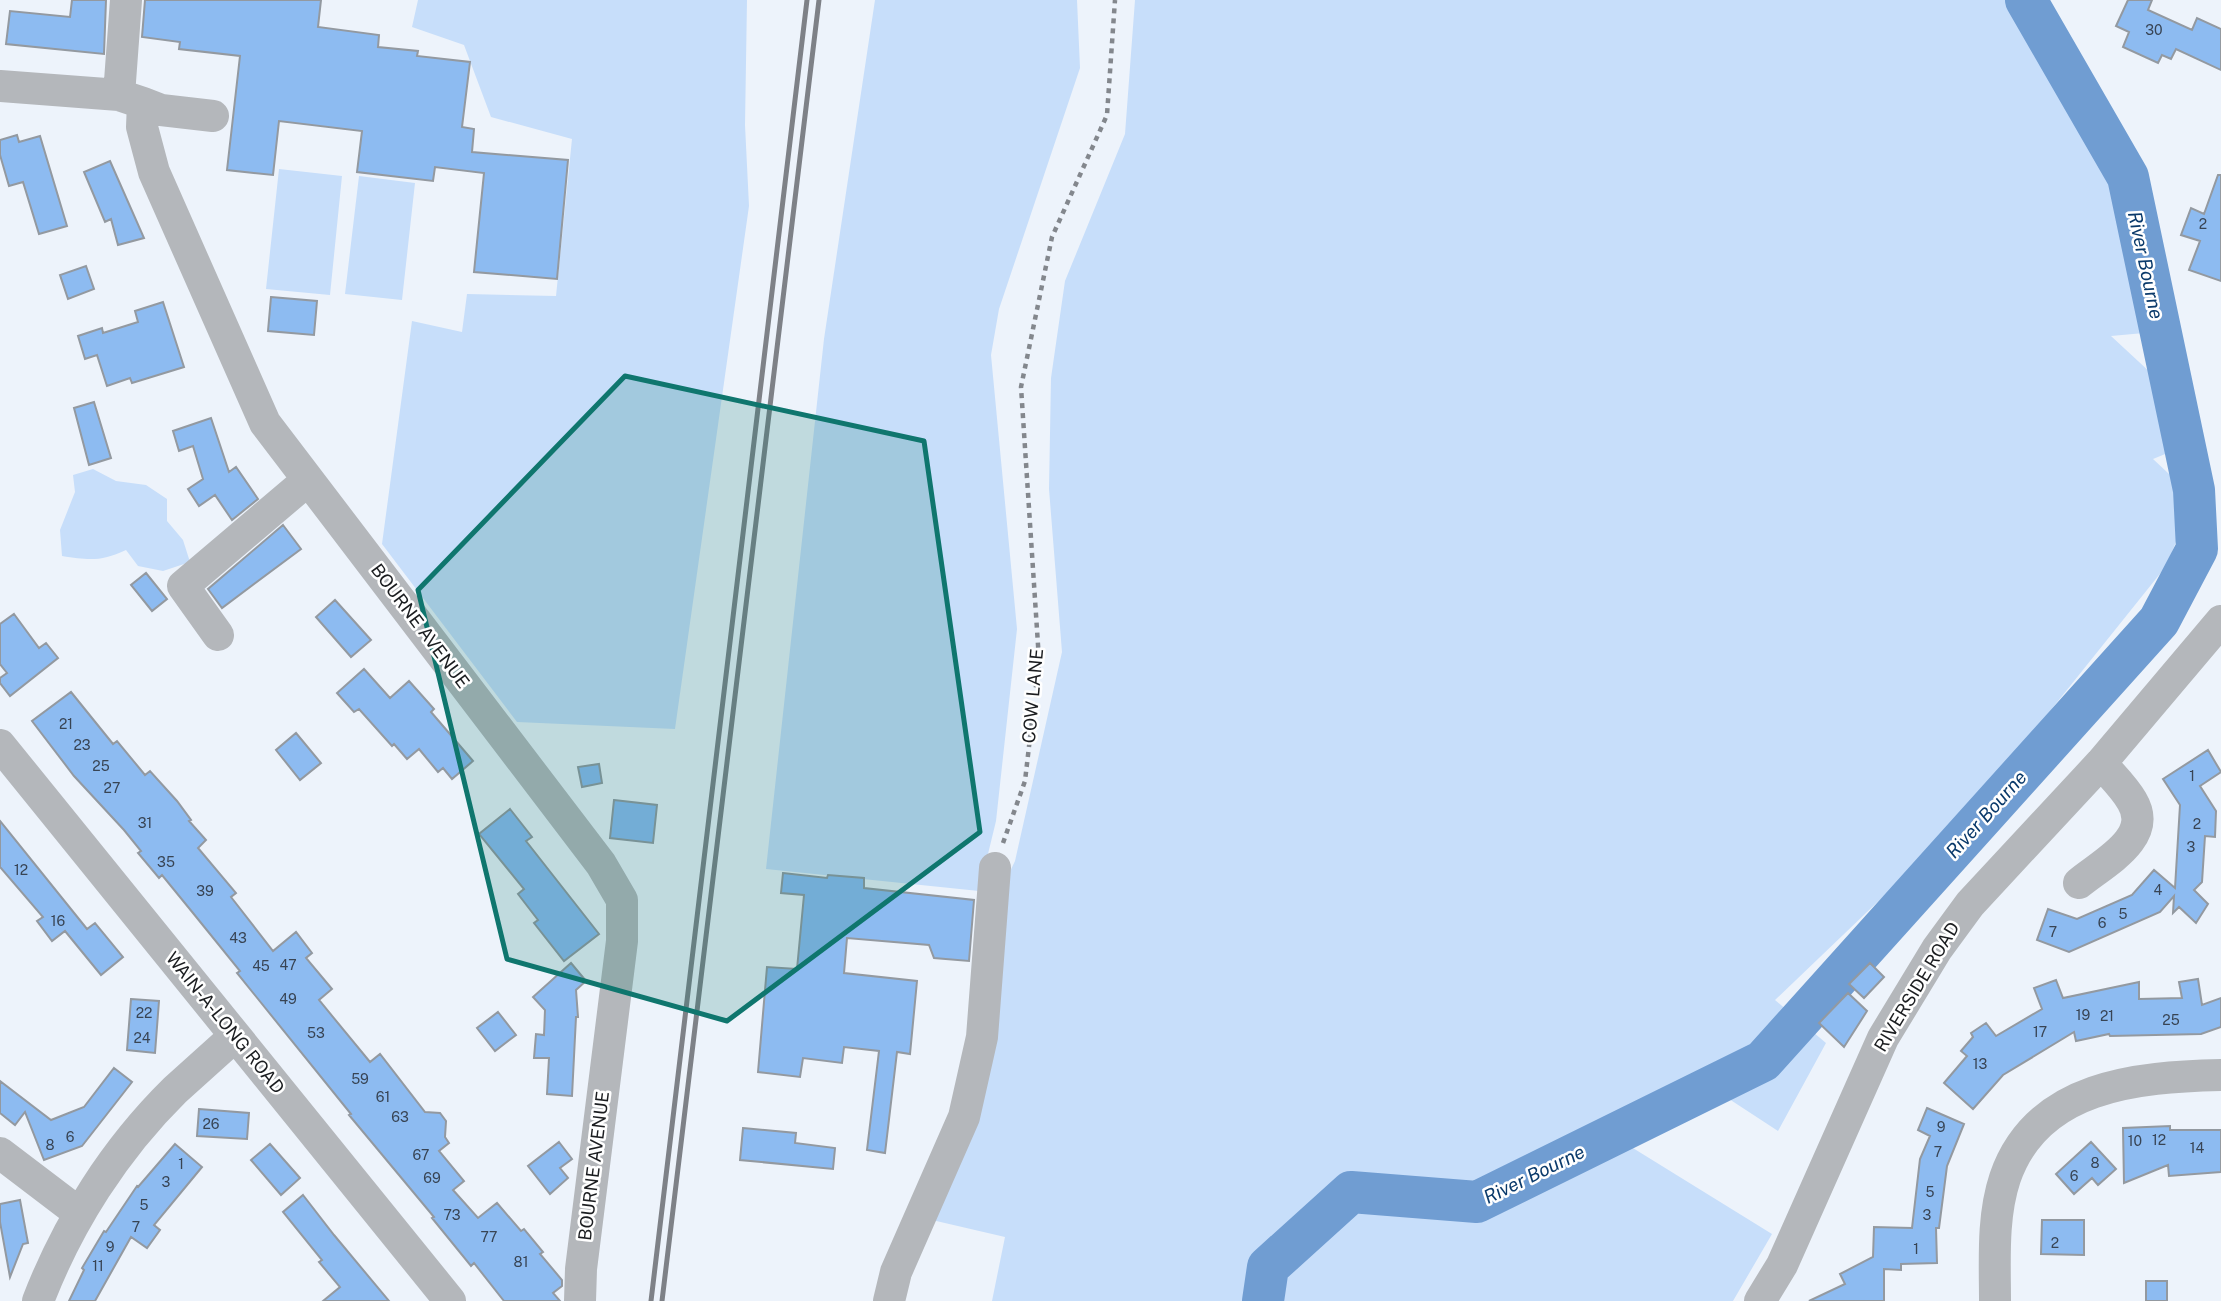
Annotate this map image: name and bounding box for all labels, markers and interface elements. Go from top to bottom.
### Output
house number: 30 [2145,22,2163,38]
water label: River Bourne [2124,209,2168,321]
house number: 2 [2199,216,2207,232]
street label: BOURNE AVENUE [367,559,474,692]
street label: COW LANE [1018,648,1047,744]
house number: 21 [59,716,73,732]
house number: 23 [73,737,91,753]
house number: 25 [92,758,110,774]
water label: River Bourne [1941,766,2031,862]
house number: 1 [2189,768,2195,784]
house number: 27 [104,780,120,796]
house number: 31 [138,815,152,831]
house number: 2 [2193,816,2201,832]
house number: 3 [2187,839,2196,855]
house number: 35 [157,854,175,870]
house number: 12 [14,862,28,878]
house number: 4 [2154,882,2163,898]
house number: 39 [196,883,214,899]
house number: 5 [2119,906,2128,922]
house number: 16 [51,913,65,929]
house number: 6 [2098,915,2107,931]
street label: RIVERSIDE ROAD [1870,918,1964,1055]
house number: 7 [2049,924,2057,940]
house number: 43 [229,930,247,946]
street label: WAIN-A-LONG ROAD [162,948,289,1098]
house number: 47 [279,957,297,973]
house number: 45 [252,958,270,974]
house number: 49 [279,991,297,1007]
house number: 22 [136,1005,152,1021]
house number: 19 [2076,1007,2090,1023]
house number: 21 [2100,1008,2114,1024]
house number: 25 [2162,1012,2180,1028]
house number: 17 [2033,1024,2047,1040]
house number: 53 [307,1025,325,1041]
house number: 24 [133,1030,151,1046]
house number: 13 [1973,1056,1987,1072]
house number: 59 [351,1071,369,1087]
house number: 61 [376,1089,390,1105]
street label: BOURNE AVENUE [574,1090,613,1242]
house number: 63 [391,1109,409,1125]
house number: 26 [202,1116,220,1132]
house number: 9 [1937,1119,1946,1135]
house number: 6 [66,1129,75,1145]
house number: 12 [2152,1132,2166,1148]
house number: 10 [2128,1133,2142,1149]
house number: 8 [45,1137,55,1153]
water label: River Bourne [1480,1140,1588,1208]
house number: 14 [2190,1140,2204,1156]
house number: 7 [1934,1144,1942,1160]
house number: 67 [413,1147,429,1163]
house number: 8 [2090,1155,2100,1171]
house number: 1 [178,1156,184,1172]
house number: 6 [2070,1168,2079,1184]
house number: 69 [423,1170,441,1186]
house number: 3 [162,1174,171,1190]
house number: 5 [1926,1184,1935,1200]
house number: 5 [140,1197,149,1213]
house number: 73 [444,1207,461,1223]
house number: 3 [1923,1207,1932,1223]
house number: 7 [132,1219,140,1235]
house number: 77 [481,1229,498,1245]
house number: 2 [2051,1235,2059,1251]
house number: 9 [106,1239,115,1255]
house number: 1 [1913,1241,1919,1257]
house number: 81 [514,1254,528,1270]
house number: 11 [92,1258,104,1274]

